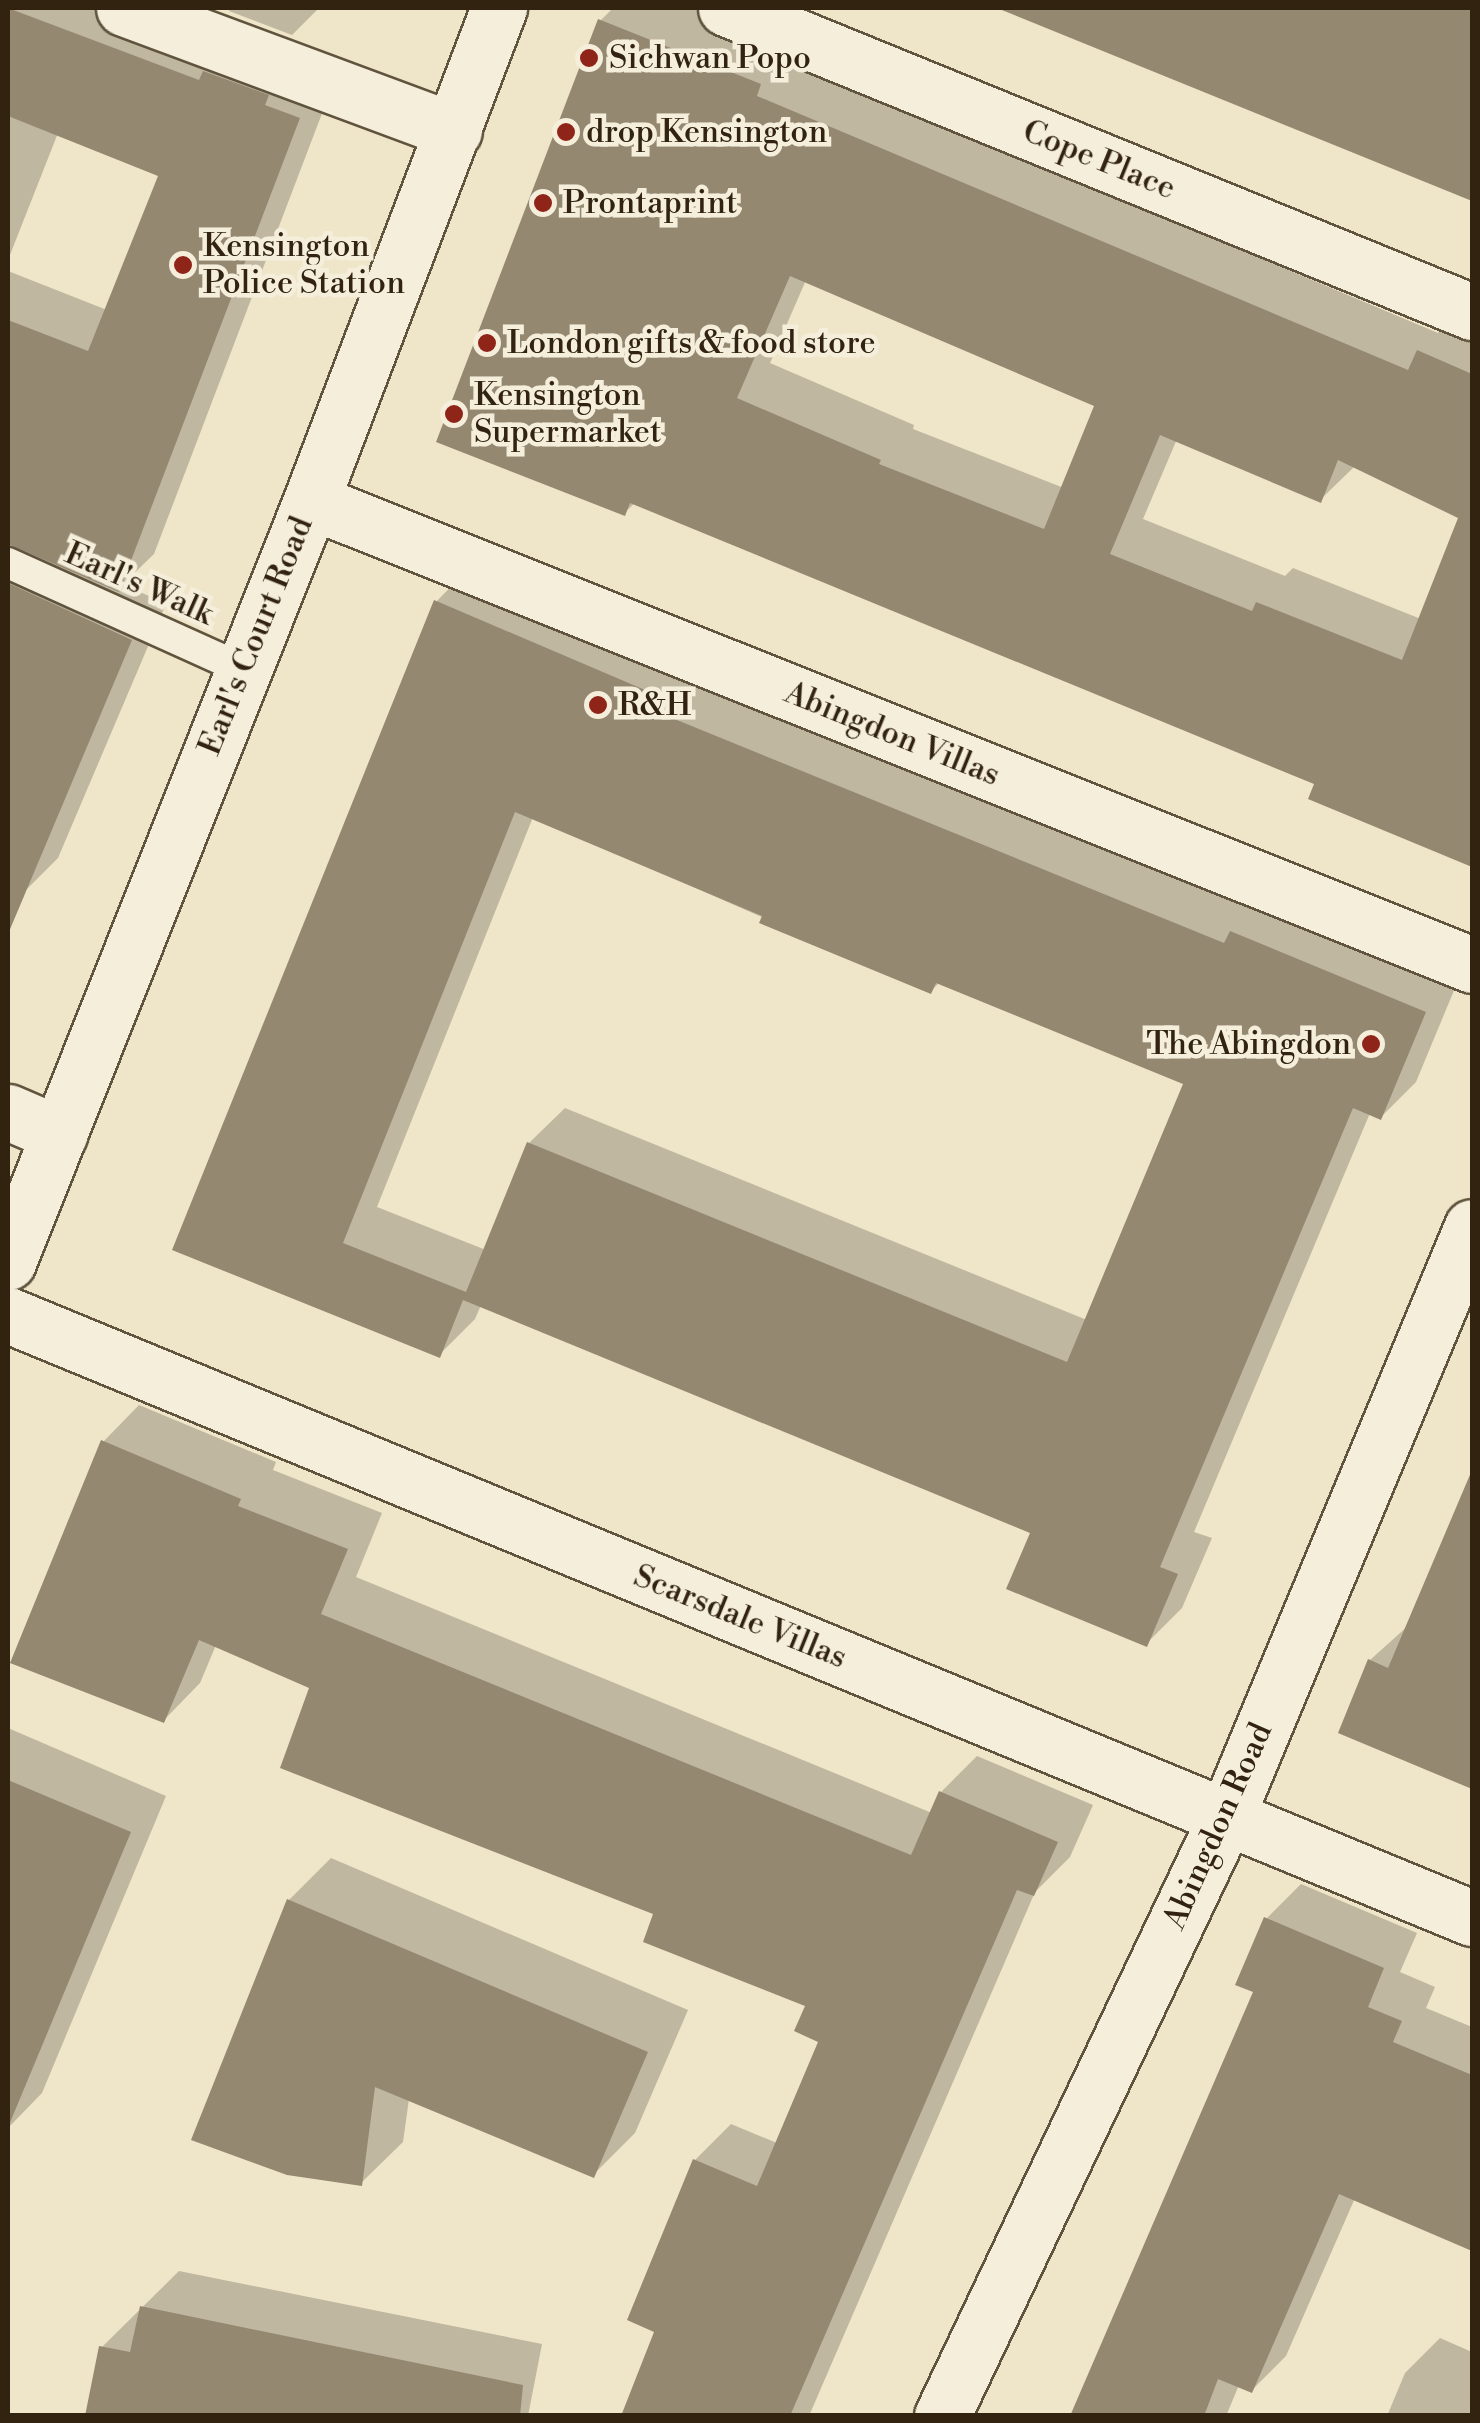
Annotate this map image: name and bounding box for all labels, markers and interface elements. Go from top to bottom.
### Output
place label: Sichwan Popo [609,39,811,77]
marker: Sichwan Popo [578,47,600,69]
street label: Cope Place [1017,112,1181,208]
place label: drop Kensington [586,113,827,151]
marker: drop Kensington [555,121,577,143]
place label: Prontaprint [563,184,737,222]
marker: Prontaprint [532,192,554,214]
place label: Kensington Police Station [203,228,405,303]
marker: Kensington Police Station [172,254,194,276]
place label: London gifts & food store [507,324,876,362]
marker: London gifts & food store [476,332,498,354]
place label: Kensington Supermarket [474,377,661,452]
marker: Kensington Supermarket [443,403,465,425]
street label: Earl's Court Road [191,511,321,761]
street label: Earl's Walk [59,534,219,634]
street label: Abingdon Villas [779,673,1005,795]
place label: R&H [618,686,691,724]
marker: R&H [587,694,609,716]
place label: The Abingdon [1146,1025,1351,1063]
marker: The Abingdon [1360,1033,1382,1055]
street label: Scarsdale Villas [628,1557,852,1677]
street label: Abingdon Road [1155,1717,1281,1935]

